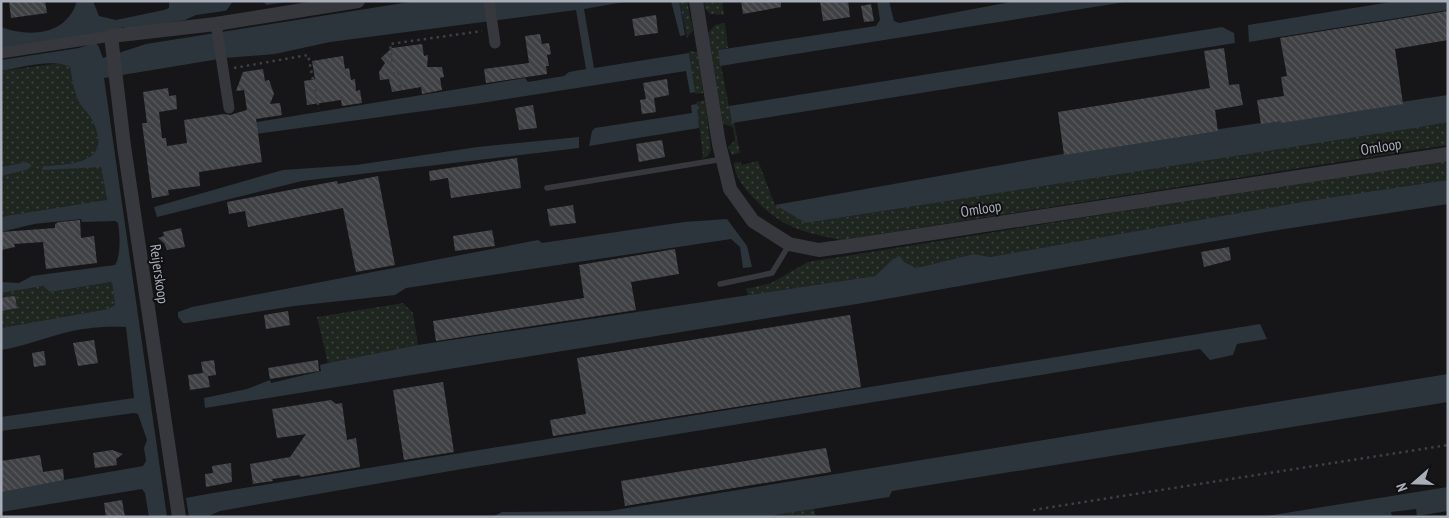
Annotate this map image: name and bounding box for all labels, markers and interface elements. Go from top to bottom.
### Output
street label: Omloop [1359,134,1403,159]
street label: Omloop [959,196,1003,221]
street label: Reijerskoop [146,243,173,305]
north arrow [1389,458,1439,508]
text: N [1392,481,1412,494]

